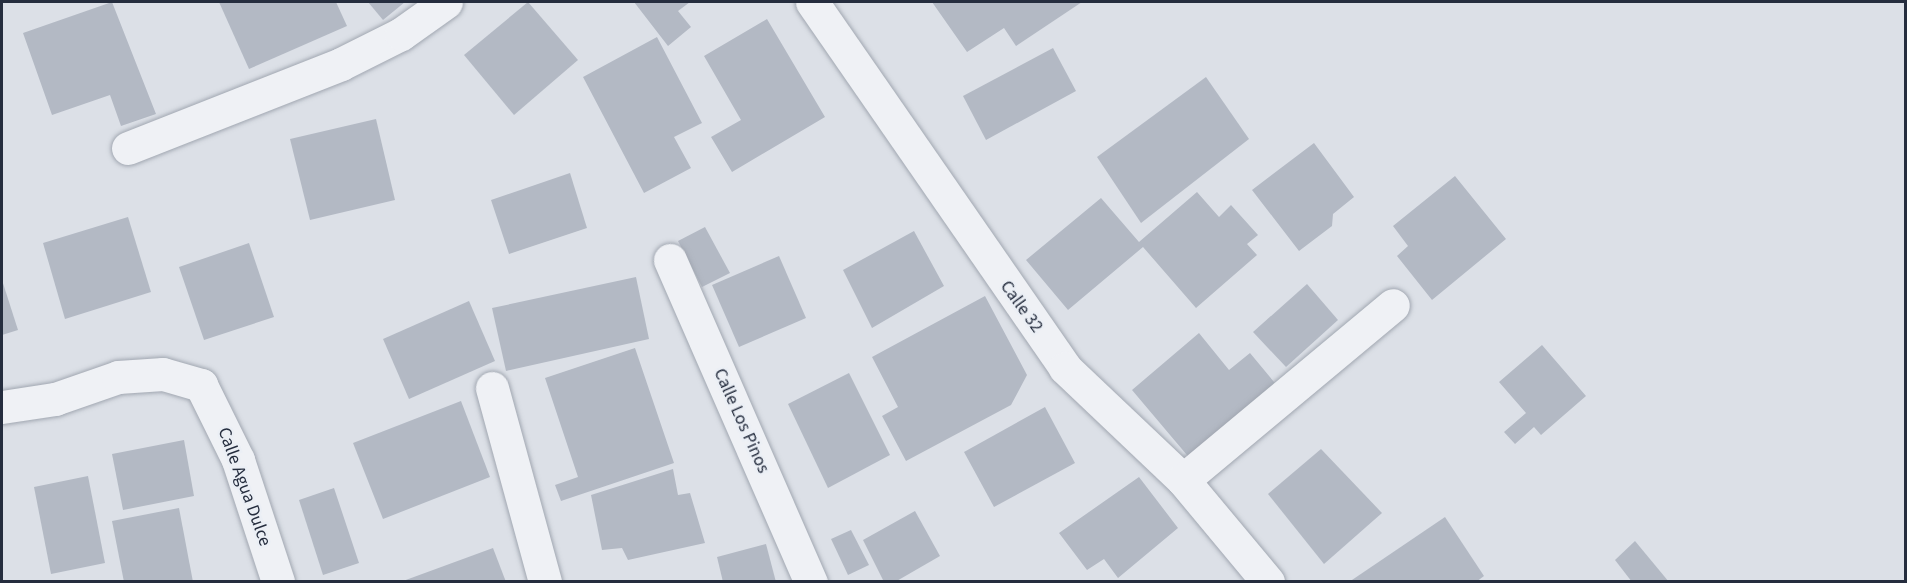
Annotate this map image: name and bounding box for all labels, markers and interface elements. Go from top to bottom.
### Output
street label: Calle 32 [995,277,1047,337]
street label: Calle Los Pinos [708,365,774,477]
street label: Calle Agua Dulce [213,425,275,549]

